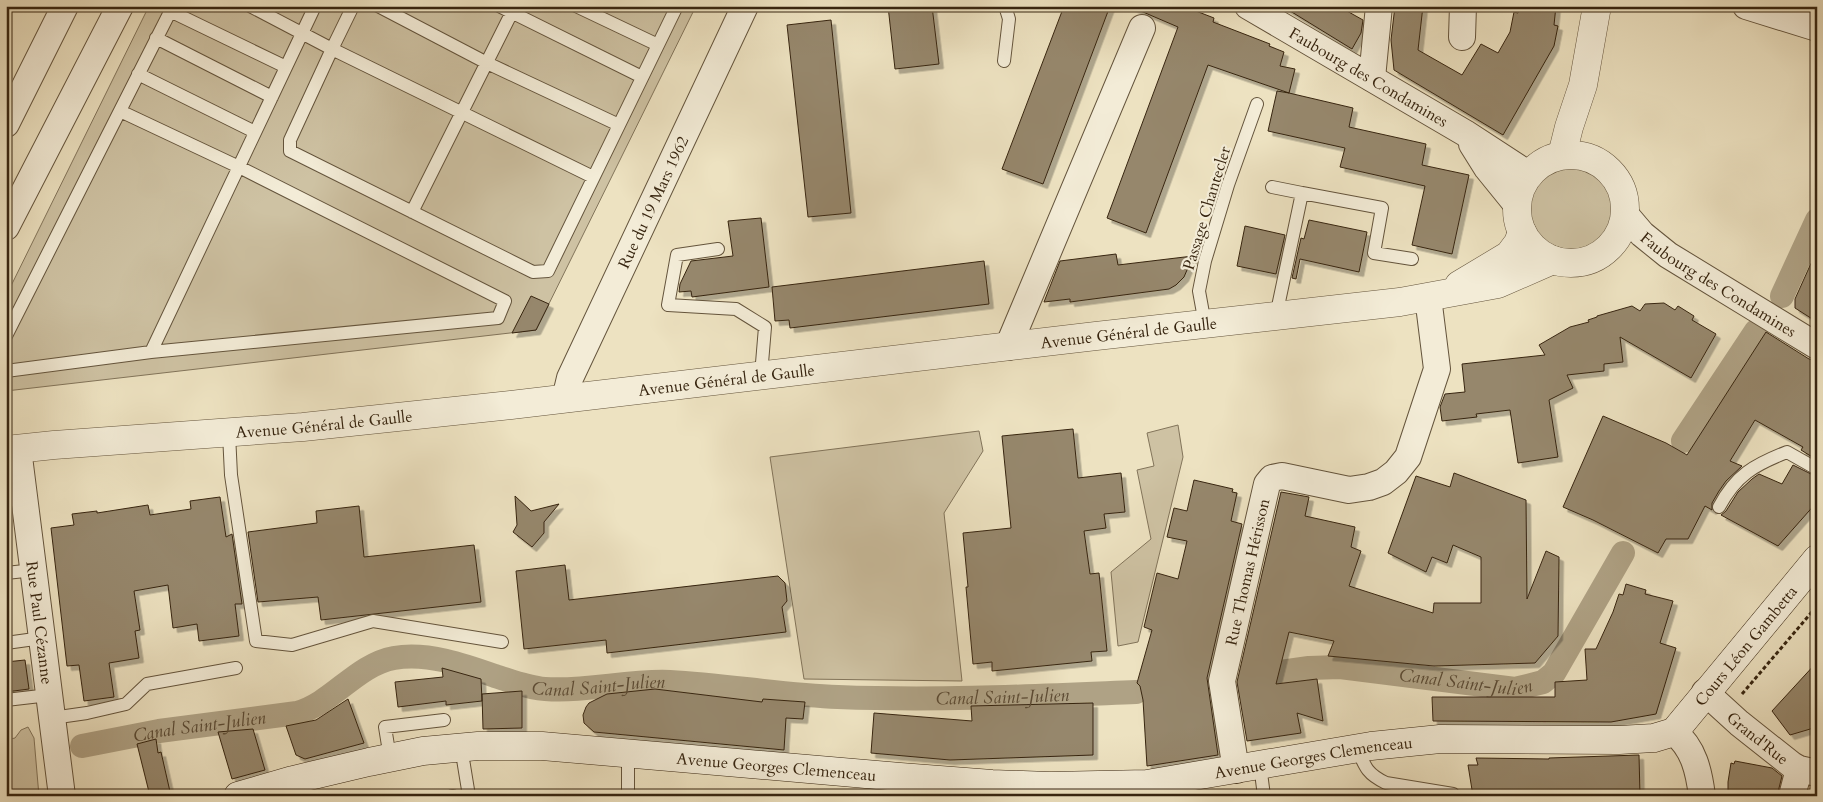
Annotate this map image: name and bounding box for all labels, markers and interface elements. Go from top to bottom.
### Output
street label: Faubourg des Condamines [1285,22,1452,133]
street label: Rue du 19 Mars 1962 [613,133,694,272]
street label: Passage Chantecler [1178,144,1236,273]
street label: Faubourg des Condamines [1636,227,1800,343]
street label: Avenue Général de Gaulle [1039,313,1218,354]
street label: Avenue Général de Gaulle [637,359,816,402]
street label: Avenue Général de Gaulle [235,406,413,444]
street label: Rue Thomas Hérisson [1220,496,1275,648]
street label: Rue Paul Cézanne [20,560,58,686]
street label: Cours Léon Gambetta [1690,581,1803,711]
water label: Canal Saint-Julien [1398,663,1535,702]
water label: Canal Saint-Julien [530,670,665,703]
water label: Canal Saint-Julien [935,683,1070,711]
water label: Canal Saint-Julien [131,705,267,749]
street label: Grand'Rue [1721,707,1793,770]
street label: Avenue Georges Clemenceau [1213,732,1414,784]
street label: Avenue Georges Clemenceau [676,748,877,787]

